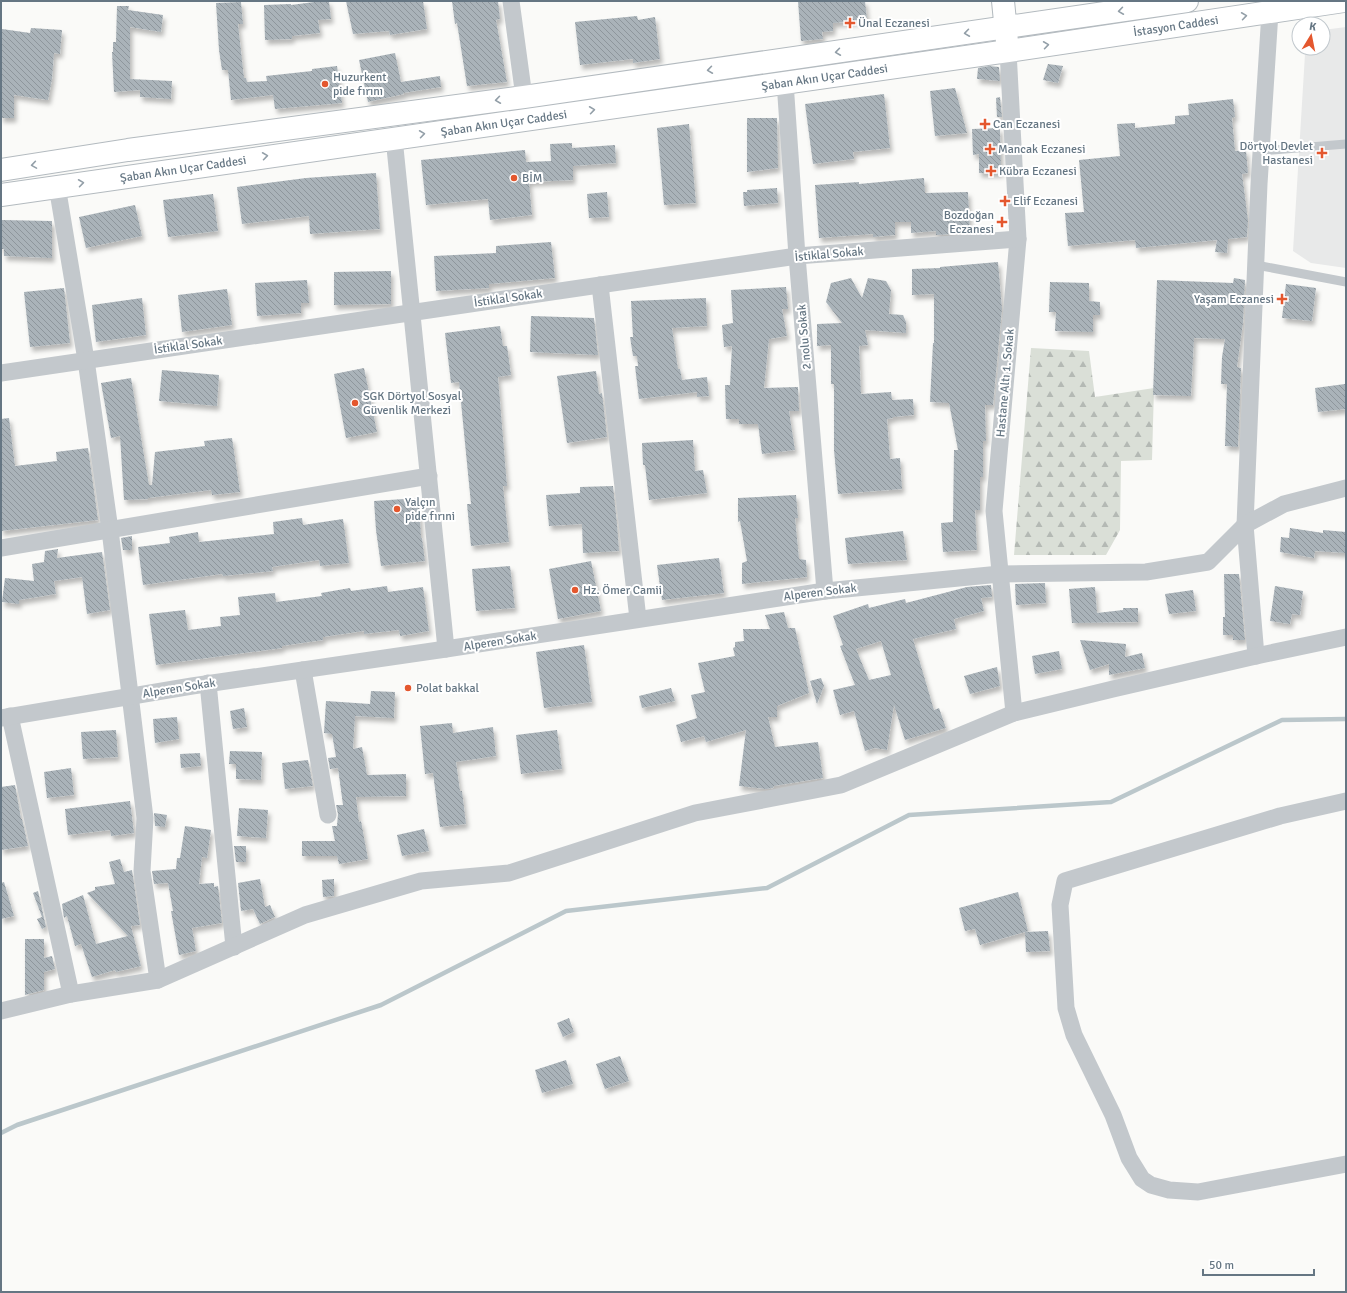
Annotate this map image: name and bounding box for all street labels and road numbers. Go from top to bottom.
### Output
street label: İstasyon Caddesi [1132,13,1220,40]
street label: Şaban Akın Uçar Caddesi [761,61,889,94]
street label: Şaban Akın Uçar Caddesi [440,107,568,140]
street label: Şaban Akın Uçar Caddesi [119,153,247,186]
street label: İstiklal Sokak [794,244,864,265]
street label: İstiklal Sokak [473,286,543,311]
street label: 2 nolu Sokak [794,304,815,370]
street label: Hastane Altı 1. Sokak [993,328,1018,438]
street label: İstiklal Sokak [153,333,223,358]
street label: Alperen Sokak [783,581,857,604]
street label: Alperen Sokak [463,628,538,655]
street label: Alperen Sokak [142,675,217,702]

